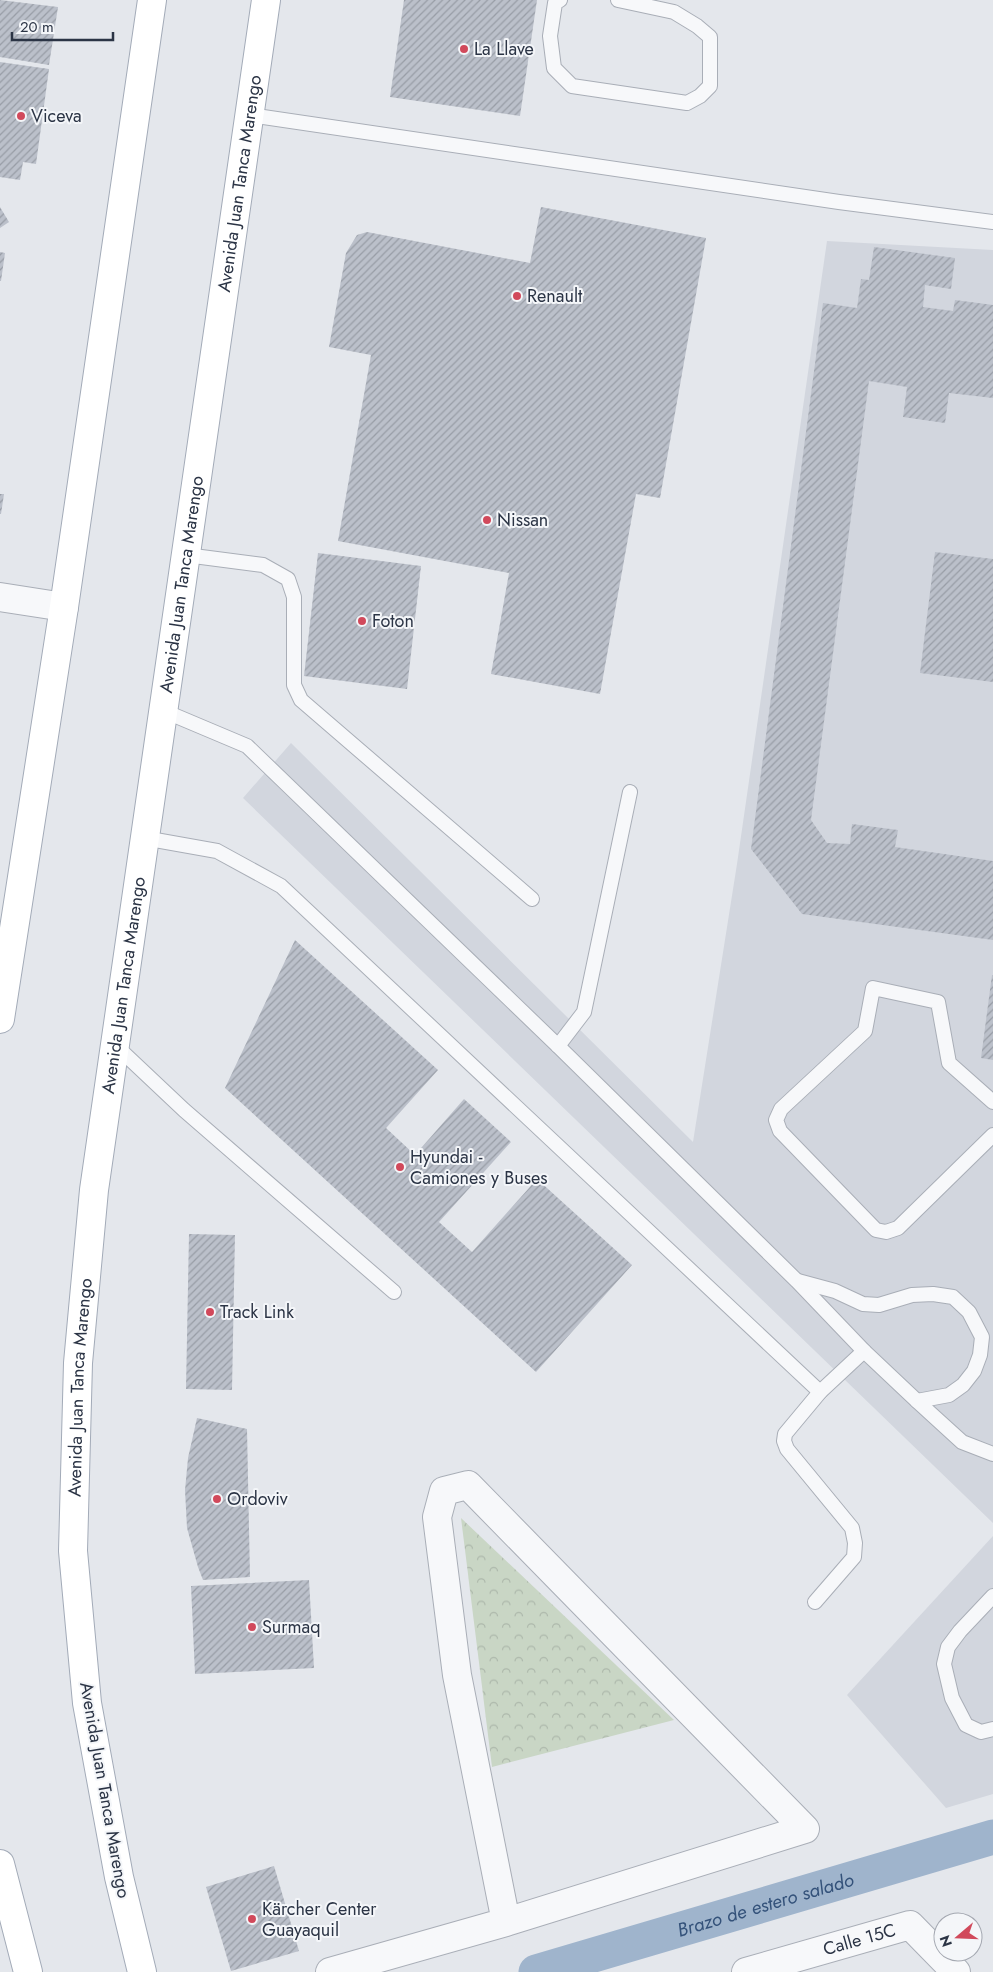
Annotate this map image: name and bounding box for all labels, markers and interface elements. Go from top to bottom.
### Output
scale bar [12,10,114,42]
text: 20 m [20,16,54,38]
place label: La Llave [474,36,534,62]
marker: La Llave [458,43,470,55]
street label: Avenida Juan Tanca Marengo [211,73,268,294]
place label: Viceva [31,103,82,129]
marker: Viceva [15,110,27,122]
place label: Renault [527,283,583,309]
marker: Renault [511,290,523,302]
street label: Avenida Juan Tanca Marengo [153,474,210,695]
place label: Nissan [497,507,548,533]
marker: Nissan [481,514,493,526]
place label: Foton [372,608,414,634]
marker: Foton [356,615,368,627]
street label: Avenida Juan Tanca Marengo [95,875,152,1096]
place label: Hyundai - Camiones y Buses [410,1144,548,1191]
marker: Hyundai - Camiones y Buses [394,1161,406,1173]
street label: Avenida Juan Tanca Marengo [61,1277,99,1497]
place label: Track Link [220,1299,294,1325]
marker: Track Link [204,1306,216,1318]
place label: Ordoviv [227,1486,288,1512]
marker: Ordoviv [211,1493,223,1505]
place label: Surmaq [262,1614,320,1640]
marker: Surmaq [246,1621,258,1633]
street label: Avenida Juan Tanca Marengo [73,1680,137,1900]
water label: Brazo de estero salado [674,1866,857,1944]
place label: Kärcher Center Guayaquil [262,1896,377,1943]
north arrow [933,1912,983,1962]
marker: Kärcher Center Guayaquil [246,1913,258,1925]
street label: Calle 15C [820,1917,899,1962]
text: N [934,1933,957,1950]

